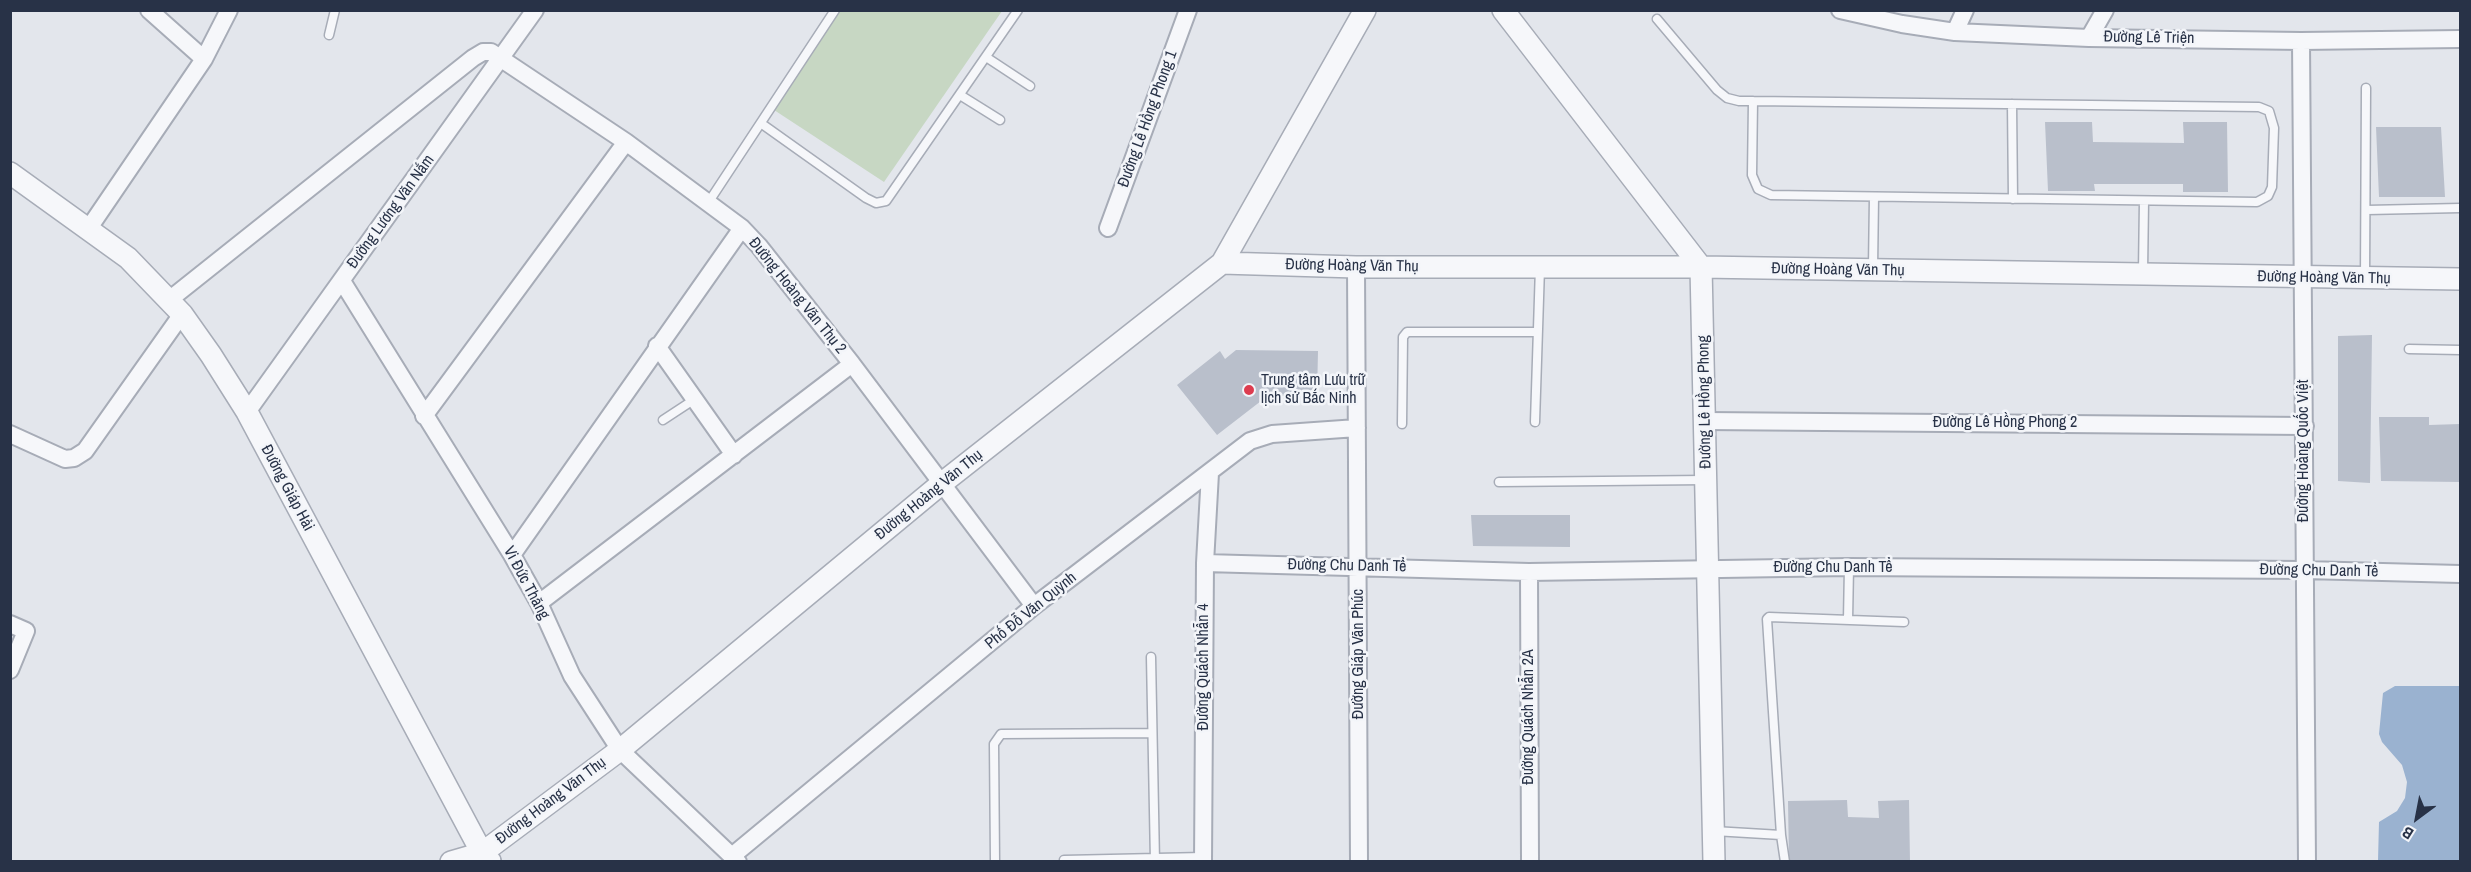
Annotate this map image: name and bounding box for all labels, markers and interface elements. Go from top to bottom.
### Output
street label: Đường Lê Triện [2103,28,2195,48]
street label: Đường Lê Hồng Phong 1 [1114,48,1182,190]
street label: Đường Lương Văn Nắm [343,151,439,273]
street label: Đường Hoàng Văn Thụ 2 [744,234,850,358]
street label: Đường Hoàng Văn Thụ [1285,255,1419,277]
street label: Đường Hoàng Văn Thụ [1771,259,1905,281]
street label: Đường Hoàng Văn Thụ [2257,267,2391,289]
street label: Đường Lê Hồng Phong [1694,335,1716,469]
place label: Trung tâm Lưu trữ lịch sử Bắc Ninh [1261,371,1365,409]
street label: Đường Hoàng Quốc Việt [2294,380,2314,522]
marker: Trung tâm Lưu trữ lịch sử Bắc Ninh [1242,383,1256,397]
street label: Đường Lê Hồng Phong 2 [1933,413,2077,433]
street label: Đường Giáp Hải [256,442,318,534]
street label: Đường Hoàng Văn Thụ [871,446,987,544]
street label: Vi Đức Thăng [499,543,553,623]
street label: Đường Chu Danh Tể [1287,555,1407,577]
street label: Đường Chu Danh Tể [1774,558,1892,578]
street label: Đường Chu Danh Tể [2259,560,2379,582]
street label: Phố Đỗ Văn Quỳnh [981,568,1081,654]
street label: Đường Giáp Văn Phúc [1349,589,1369,719]
street label: Đường Quách Nhẫn 4 [1194,604,1214,730]
street label: Đường Quách Nhẫn 2A [1519,649,1539,785]
street label: Đường Hoàng Văn Thụ [492,753,610,849]
north arrow [2387,788,2447,848]
text: B [2398,821,2417,845]

